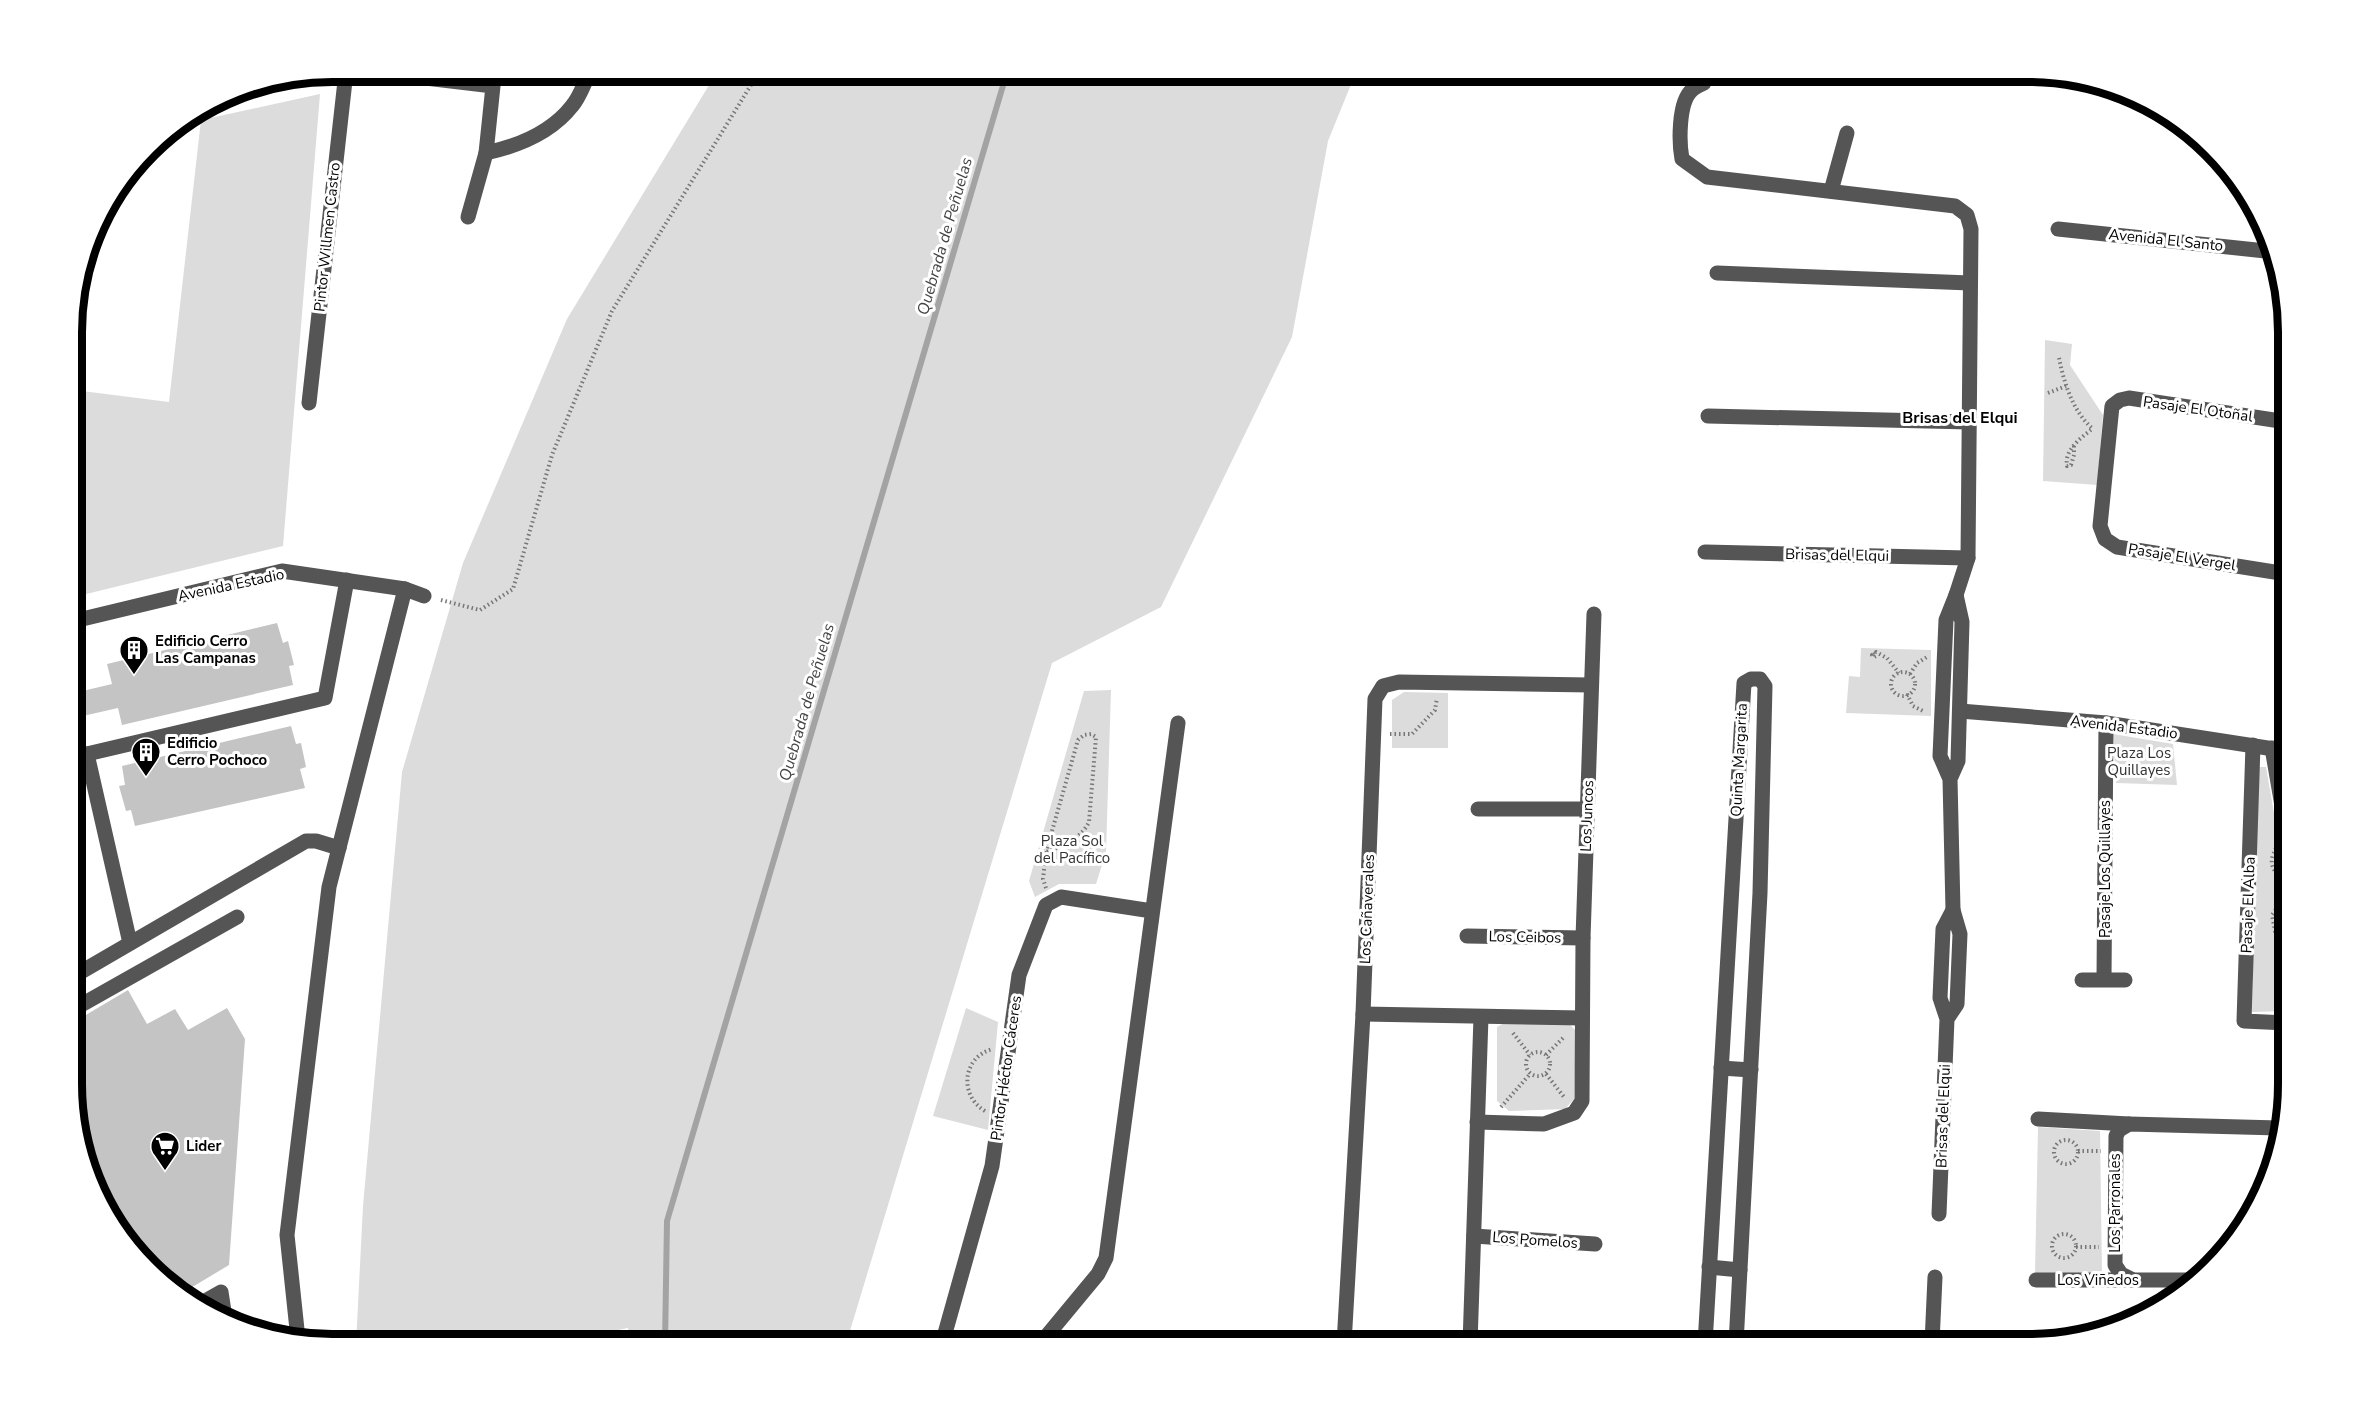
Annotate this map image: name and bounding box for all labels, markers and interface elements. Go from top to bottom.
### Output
water label: Quebrada de Peñuelas [912,155,978,318]
street label: Pintor Willmen Castro [309,161,345,313]
street label: Avenida El Santo [2108,224,2224,256]
street label: Pasaje El Otoñal [2142,391,2255,427]
district label: Brisas del Elqui [1902,407,2018,429]
street label: Pasaje El Vergel [2127,539,2238,575]
street label: Brisas del Elqui [1785,544,1889,566]
street label: Avenida Estadio [176,564,286,606]
water label: Quebrada de Peñuelas [774,621,840,784]
place label: Edificio Cerro Las Campanas [155,631,256,668]
building icon: Edificio Cerro Las Campanas [118,634,150,676]
street label: Quinta Margarita [1726,703,1752,817]
street label: Avenida Estadio [2069,710,2179,744]
place label: Edificio Cerro Pochoco [167,733,268,770]
building icon: Edificio Cerro Pochoco [130,736,162,778]
park label: Plaza Los Quillayes [2107,743,2171,780]
street label: Los Juncos [1576,780,1598,852]
street label: Pasaje Los Quillayes [2095,800,2115,938]
park label: Plaza Sol del Pacífico [1034,831,1110,868]
street label: Los Cañaverales [1355,854,1379,964]
street label: Pasaje El Alba [2236,856,2260,954]
street label: Los Ceibos [1488,926,1562,948]
street label: Pintor Héctor Cáceres [986,994,1026,1142]
street label: Brisas del Elqui [1931,1064,1955,1168]
supermarket icon: Lider [149,1130,181,1172]
place label: Lider [186,1136,221,1156]
street label: Los Parronales [2105,1153,2125,1253]
street label: Los Pomelos [1492,1227,1578,1253]
street label: Los Viñedos [2057,1270,2139,1290]

